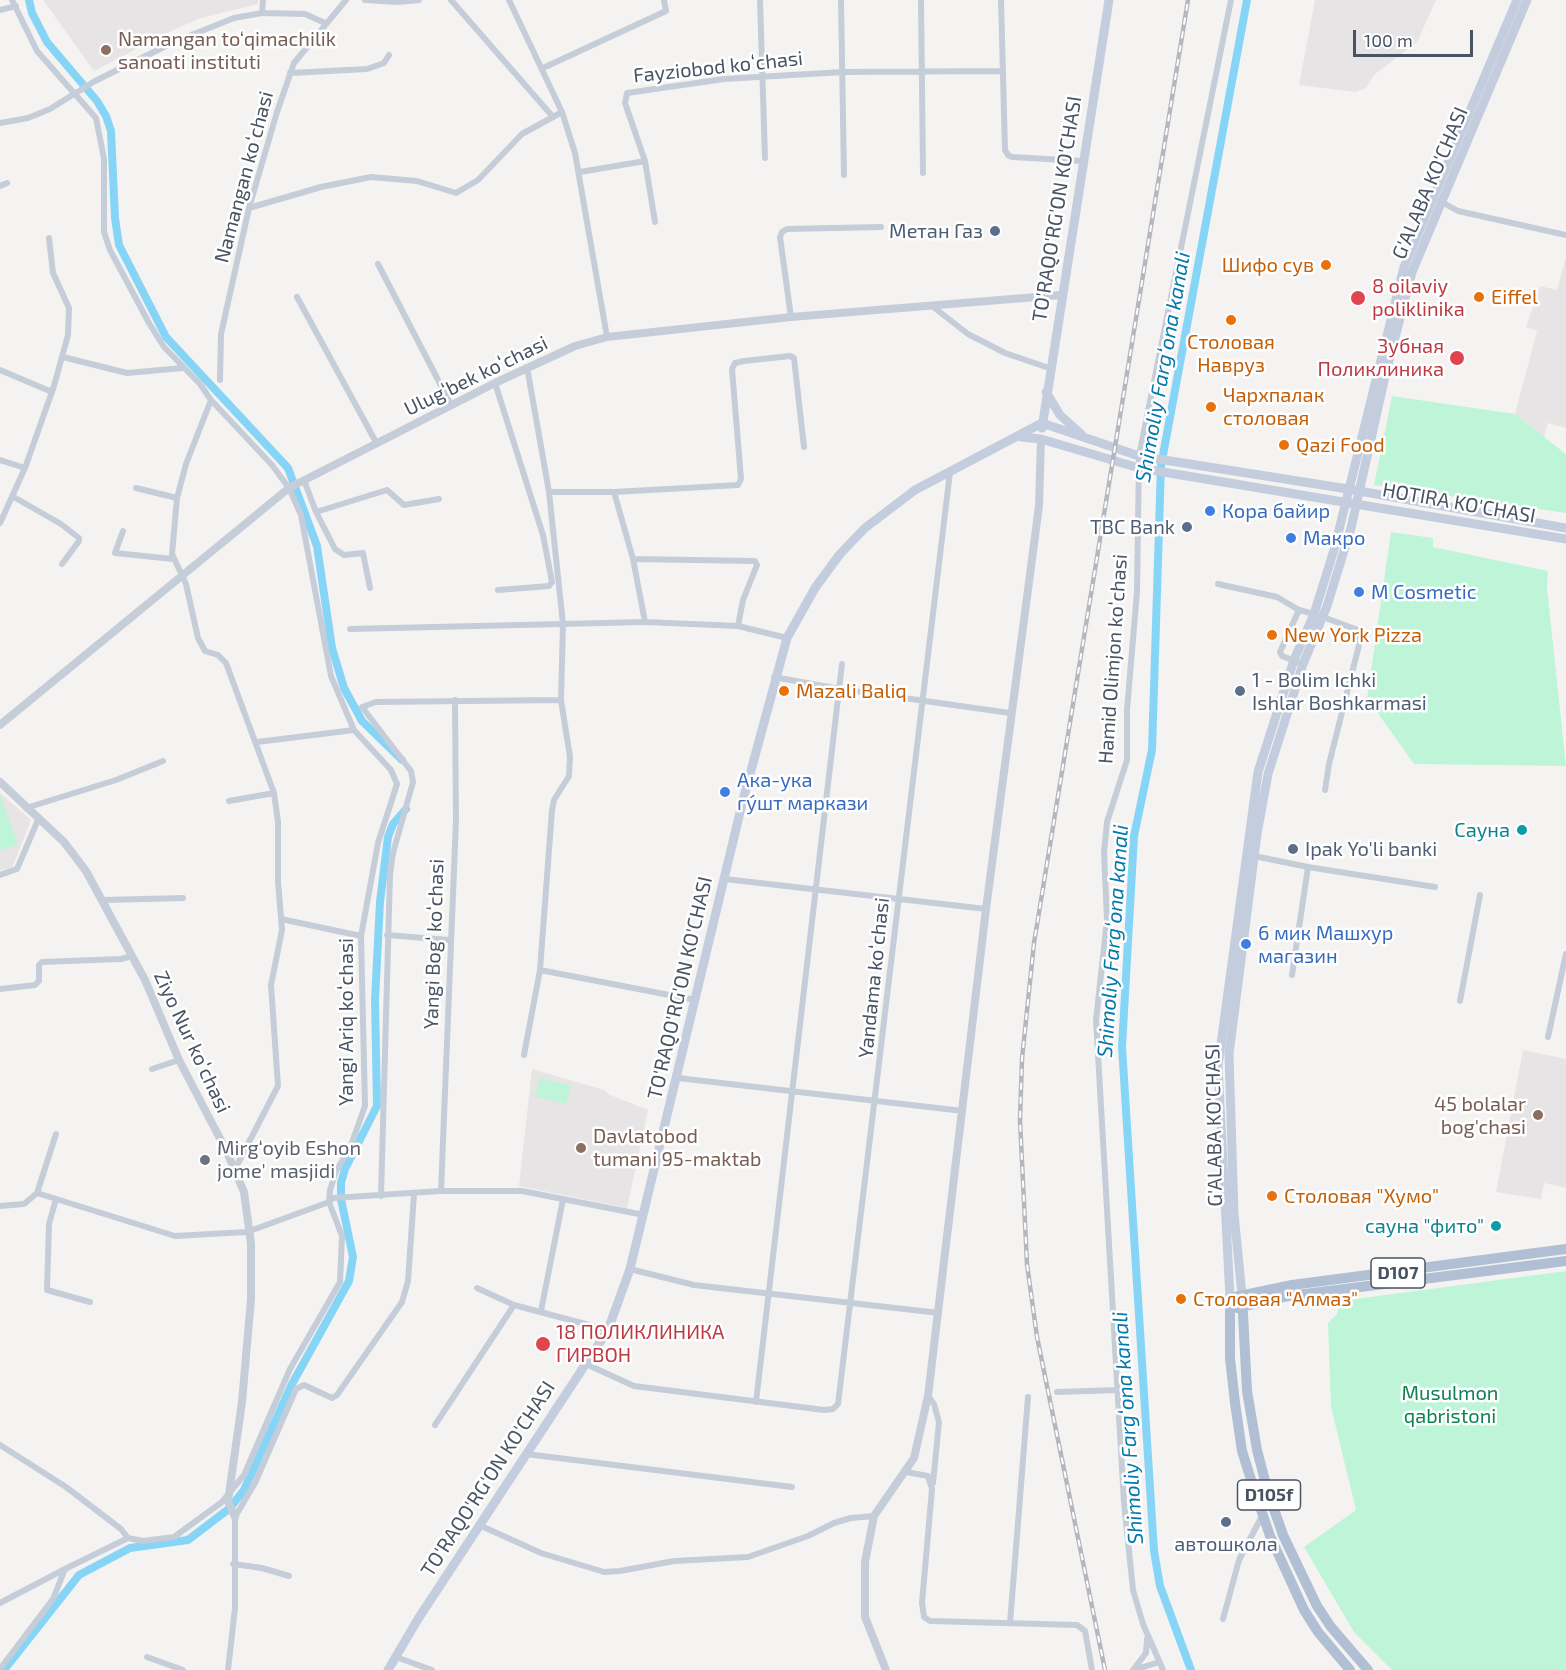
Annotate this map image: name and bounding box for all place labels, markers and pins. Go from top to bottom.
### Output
place label: Namangan to‘qimachilik sanoati instituti [118,27,336,74]
marker: Namangan to‘qimachilik sanoati instituti [99,43,113,57]
place label: Метан Газ [889,219,983,243]
marker: Метан Газ [988,224,1002,238]
place label: Шифо сув [1222,253,1314,277]
marker: Шифо сув [1319,258,1333,272]
place label: 8 oilaviy poliklinika [1372,274,1465,321]
place label: Eiffel [1491,285,1538,309]
marker: 8 oilaviy poliklinika [1349,289,1367,307]
marker: Eiffel [1472,290,1486,304]
marker: Столовая Навруз [1224,313,1238,327]
place label: Столовая Навруз [1187,330,1275,377]
place label: Зубная Поликлиника [1318,334,1444,381]
marker: Зубная Поликлиника [1448,349,1466,367]
place label: Чархпалак столовая [1223,383,1324,430]
marker: Чархпалак столовая [1204,400,1218,414]
place label: Qazi Food [1296,433,1385,457]
marker: Qazi Food [1277,438,1291,452]
place label: Кора байир [1222,499,1330,523]
marker: Кора байир [1203,504,1217,518]
place label: TBC Bank [1090,515,1175,539]
marker: TBC Bank [1180,520,1194,534]
place label: Макро [1303,526,1365,550]
marker: Макро [1284,531,1298,545]
place label: M Cosmetic [1371,580,1477,604]
marker: M Cosmetic [1352,585,1366,599]
place label: New York Pizza [1284,623,1422,647]
marker: New York Pizza [1265,628,1279,642]
place label: 1 - Bolim Ichki Ishlar Boshkarmasi [1252,668,1427,715]
place label: Mazali Baliq [796,679,907,703]
marker: Mazali Baliq [777,684,791,698]
marker: 1 - Bolim Ichki Ishlar Boshkarmasi [1233,684,1247,698]
place label: Ака-ука гу́шт маркази [737,768,868,815]
marker: Ака-ука гу́шт маркази [718,785,732,799]
place label: Сауна [1454,818,1510,842]
marker: Сауна [1515,823,1529,837]
place label: Ipak Yo'li banki [1305,837,1437,861]
marker: Ipak Yo'li banki [1286,842,1300,856]
place label: 6 мик Машхур магазин [1258,921,1393,968]
marker: 6 мик Машхур магазин [1239,937,1253,951]
place label: 45 bolalar bog'chasi [1434,1092,1526,1139]
marker: 45 bolalar bog'chasi [1531,1108,1545,1122]
place label: Davlatobod tumani 95-maktab [593,1124,761,1171]
place label: Mirg‘oyib Eshon jome' masjidi [217,1136,361,1183]
marker: Davlatobod tumani 95-maktab [574,1141,588,1155]
marker: Mirg‘oyib Eshon jome' masjidi [198,1153,212,1167]
place label: Столовая "Хумо" [1284,1184,1439,1208]
marker: Столовая "Хумо" [1265,1189,1279,1203]
place label: сауна "фито" [1365,1214,1484,1238]
marker: сауна "фито" [1489,1219,1503,1233]
place label: Столовая "Алмаз" [1193,1287,1358,1311]
marker: Столовая "Алмаз" [1174,1292,1188,1306]
place label: 18 ПОЛИКЛИНИКА ГИРВОН [556,1320,724,1367]
marker: 18 ПОЛИКЛИНИКА ГИРВОН [534,1335,552,1353]
marker: автошкола [1219,1515,1233,1529]
place label: автошкола [1174,1532,1278,1556]

